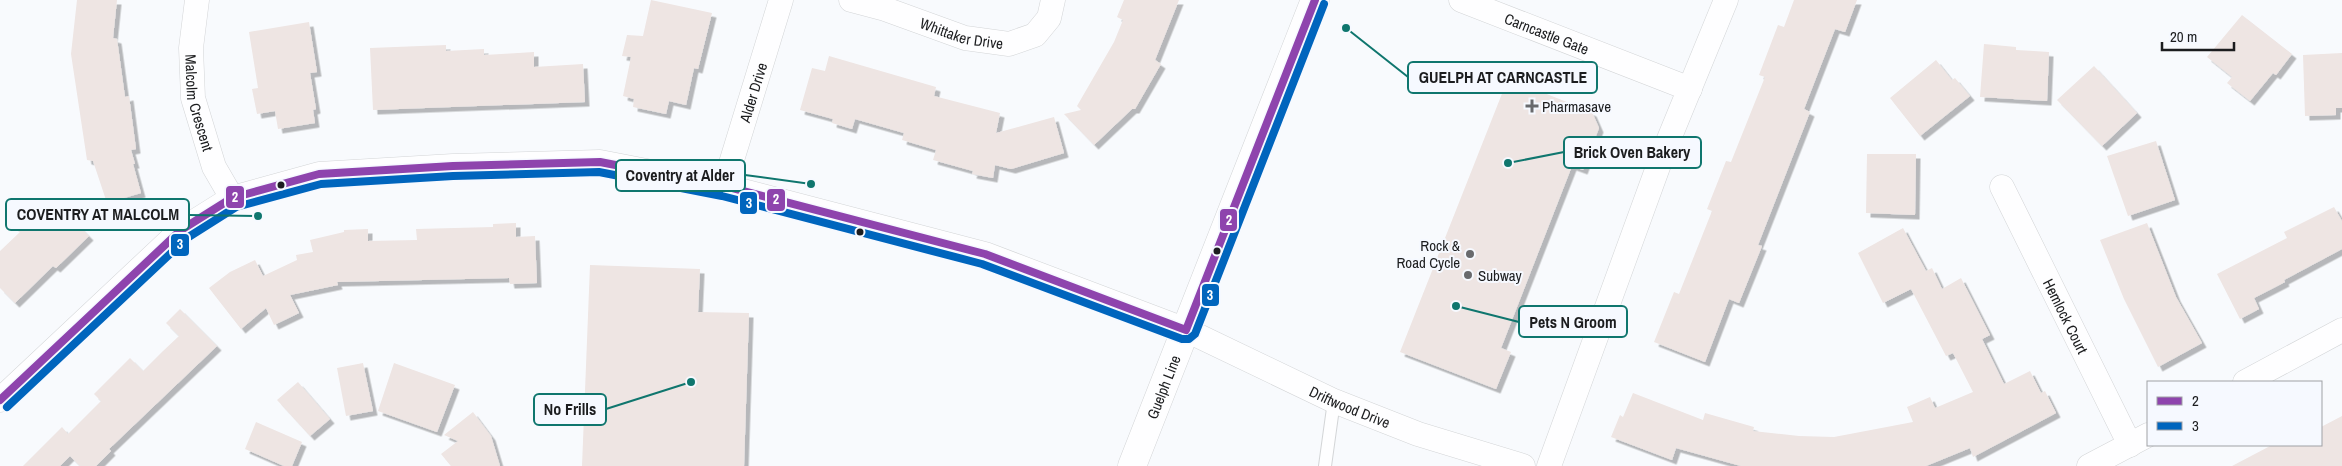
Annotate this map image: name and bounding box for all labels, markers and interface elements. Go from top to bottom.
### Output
street label: Carncastle Gate [1501,7,1592,59]
street label: Whittaker Drive [917,12,1005,54]
scale bar [2162,20,2234,52]
text: 20 m [2170,26,2197,47]
street label: Malcolm Crescent [181,54,219,154]
street label: Alder Drive [733,60,772,126]
callout: GUELPH AT CARNCASTLE [1408,62,1597,93]
text: GUELPH AT CARNCASTLE [1419,66,1587,88]
place label: Pharmasave [1542,96,1611,117]
marker: Pharmasave [1526,100,1538,112]
callout: Brick Oven Bakery [1564,137,1701,168]
text: Brick Oven Bakery [1574,141,1691,163]
callout: Coventry at Alder [616,160,745,191]
text: Coventry at Alder [626,164,735,186]
unlabelled marker [276,180,286,190]
line badge: 2 [225,185,245,209]
text: 2 [232,188,238,206]
line badge: 2 [766,188,786,212]
text: 2 [773,190,779,208]
line badge: 3 [739,191,758,215]
text: 3 [746,194,752,212]
callout: COVENTRY AT MALCOLM [6,199,189,230]
text: COVENTRY AT MALCOLM [17,203,179,225]
line badge: 2 [1219,208,1238,232]
text: 2 [1226,211,1232,229]
unlabelled marker [855,227,865,237]
line badge: 3 [170,233,190,257]
text: 3 [177,235,183,253]
place label: Rock & Road Cycle [1396,235,1461,273]
unlabelled marker [1212,246,1222,256]
marker: Rock & Road Cycle [1464,248,1476,260]
place label: Subway [1478,265,1523,286]
marker: Subway [1462,269,1474,281]
street label: Hemlock Court [2039,275,2094,358]
line badge: 3 [1201,283,1220,307]
text: 3 [1207,286,1213,304]
callout: Pets N Groom [1519,306,1627,337]
text: Pets N Groom [1529,311,1617,333]
street label: Guelph Line [1141,352,1185,422]
street label: Driftwood Drive [1306,380,1394,433]
legend [2147,381,2322,446]
text: 2 [2192,390,2199,411]
callout: No Frills [534,394,606,425]
text: No Frills [544,398,596,420]
text: 3 [2192,415,2199,436]

